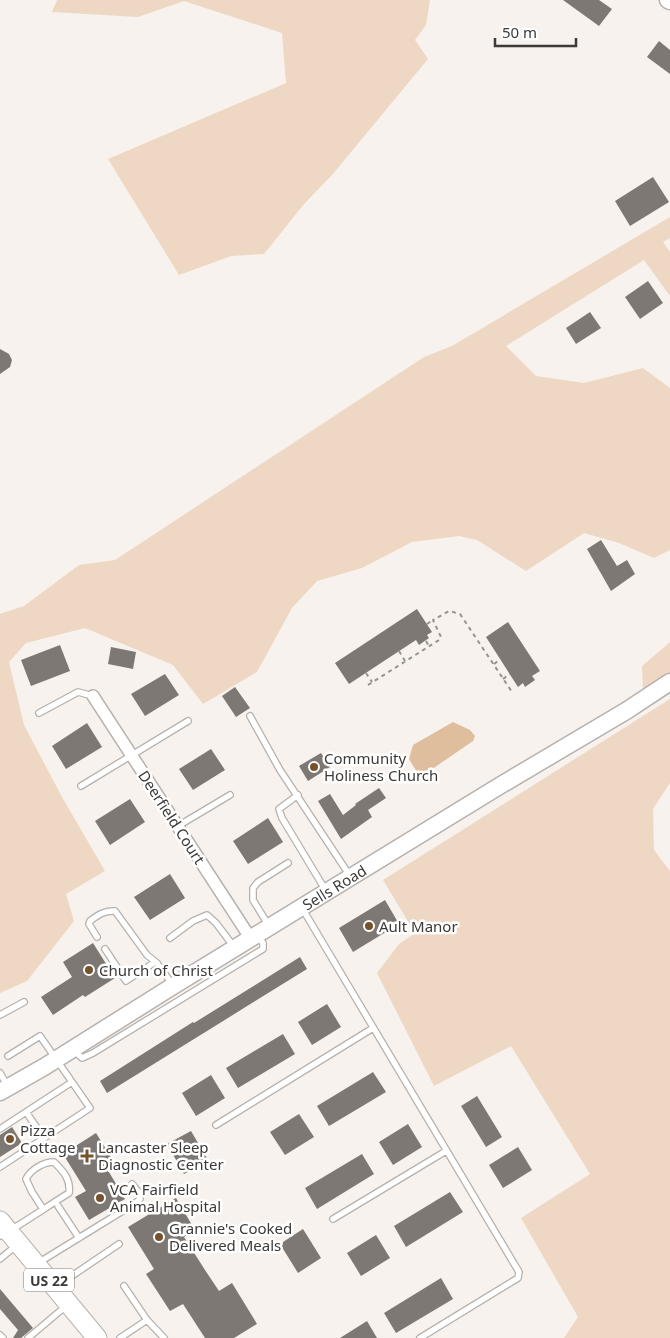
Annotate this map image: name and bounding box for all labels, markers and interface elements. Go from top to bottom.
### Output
scale bar [495,15,576,47]
text: 50 m [502,22,537,42]
place label: Community Holiness Church [324,748,438,785]
marker: Community Holiness Church [308,761,320,773]
street label: Deerfield Court [134,766,210,868]
street label: Sells Road [298,860,370,914]
place label: Ault Manor [379,916,458,936]
marker: Ault Manor [363,920,375,932]
place label: Church of Christ [99,960,213,980]
marker: Church of Christ [83,964,95,976]
place label: Pizza Cottage [20,1120,76,1157]
marker: Pizza Cottage [4,1133,16,1145]
place label: Lancaster Sleep Diagnostic Center [98,1137,224,1174]
marker: Lancaster Sleep Diagnostic Center [80,1149,94,1163]
place label: VCA Fairfield Animal Hospital [110,1179,221,1216]
marker: VCA Fairfield Animal Hospital [94,1192,106,1204]
place label: Grannie's Cooked Delivered Meals [169,1218,292,1255]
marker: Grannie's Cooked Delivered Meals [153,1231,165,1243]
road number: US 22 [24,1268,74,1292]

